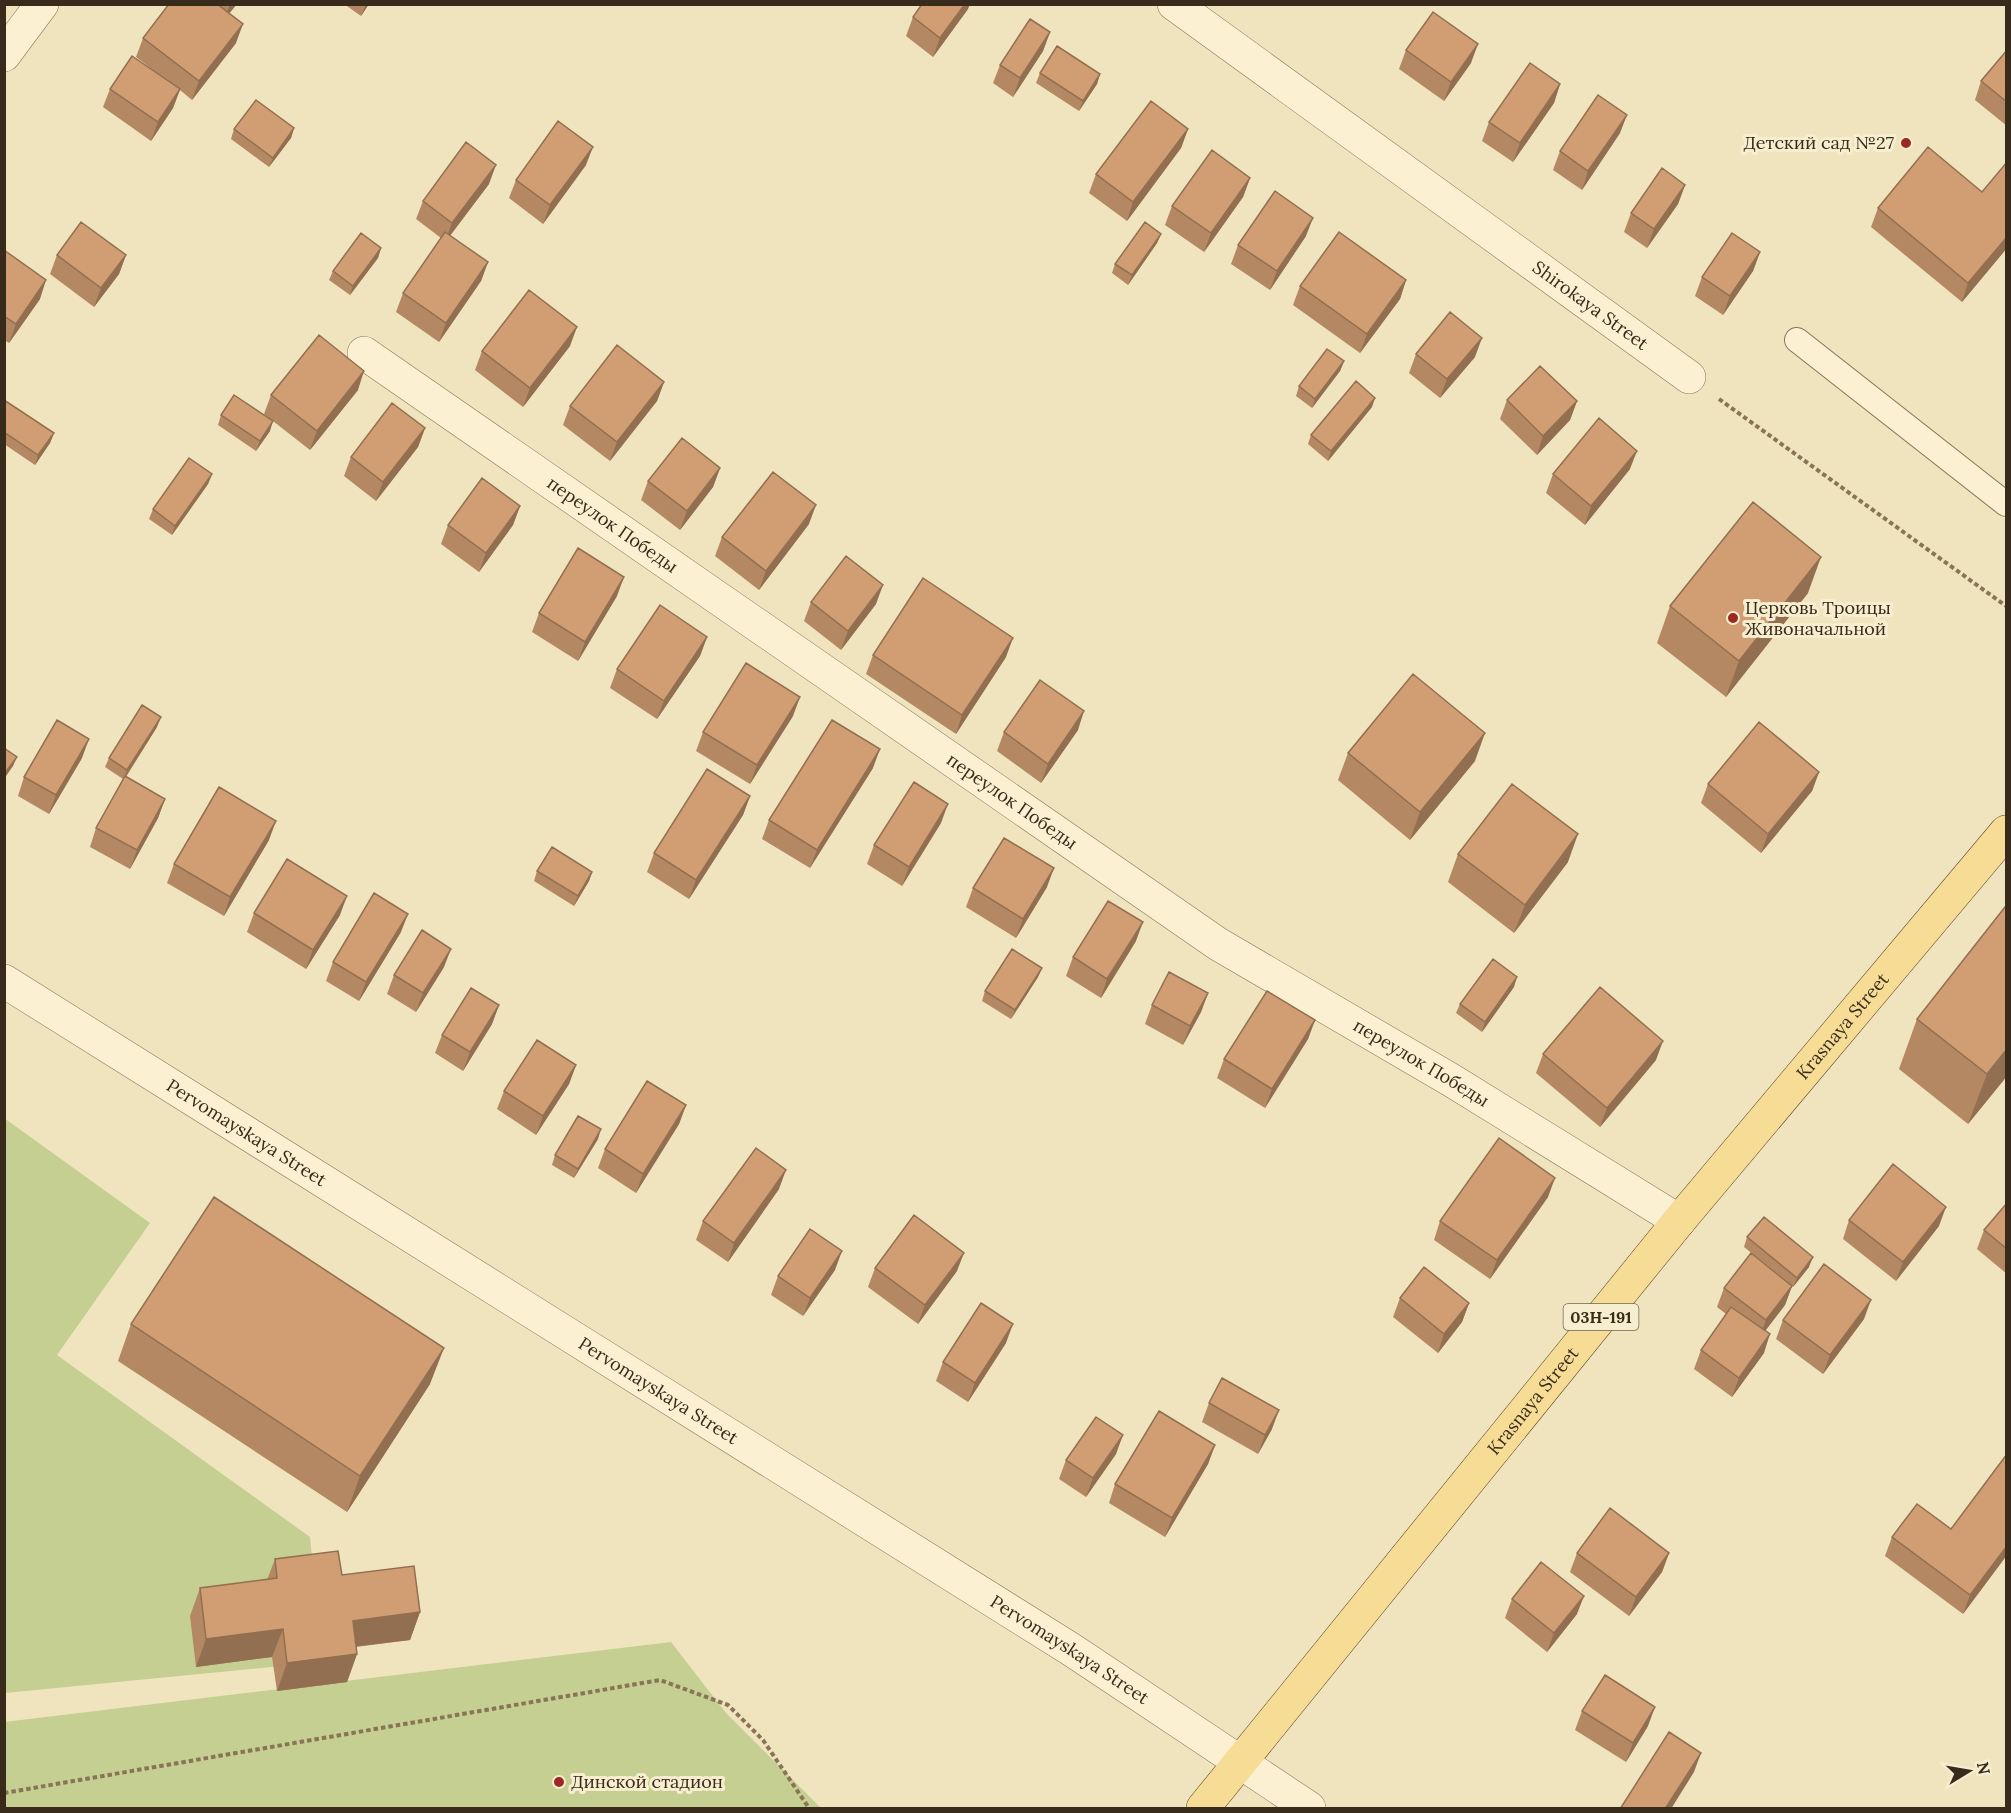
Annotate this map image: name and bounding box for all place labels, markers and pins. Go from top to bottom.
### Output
place label: Детский сад №27 [1743,131,1894,154]
marker: Детский сад №27 [1899,136,1913,150]
place label: Церковь Троицы Живоначальной [1745,596,1891,640]
marker: Церковь Троицы Живоначальной [1726,611,1740,625]
place label: Динской стадион [571,1770,723,1793]
marker: Динской стадион [552,1775,566,1789]

